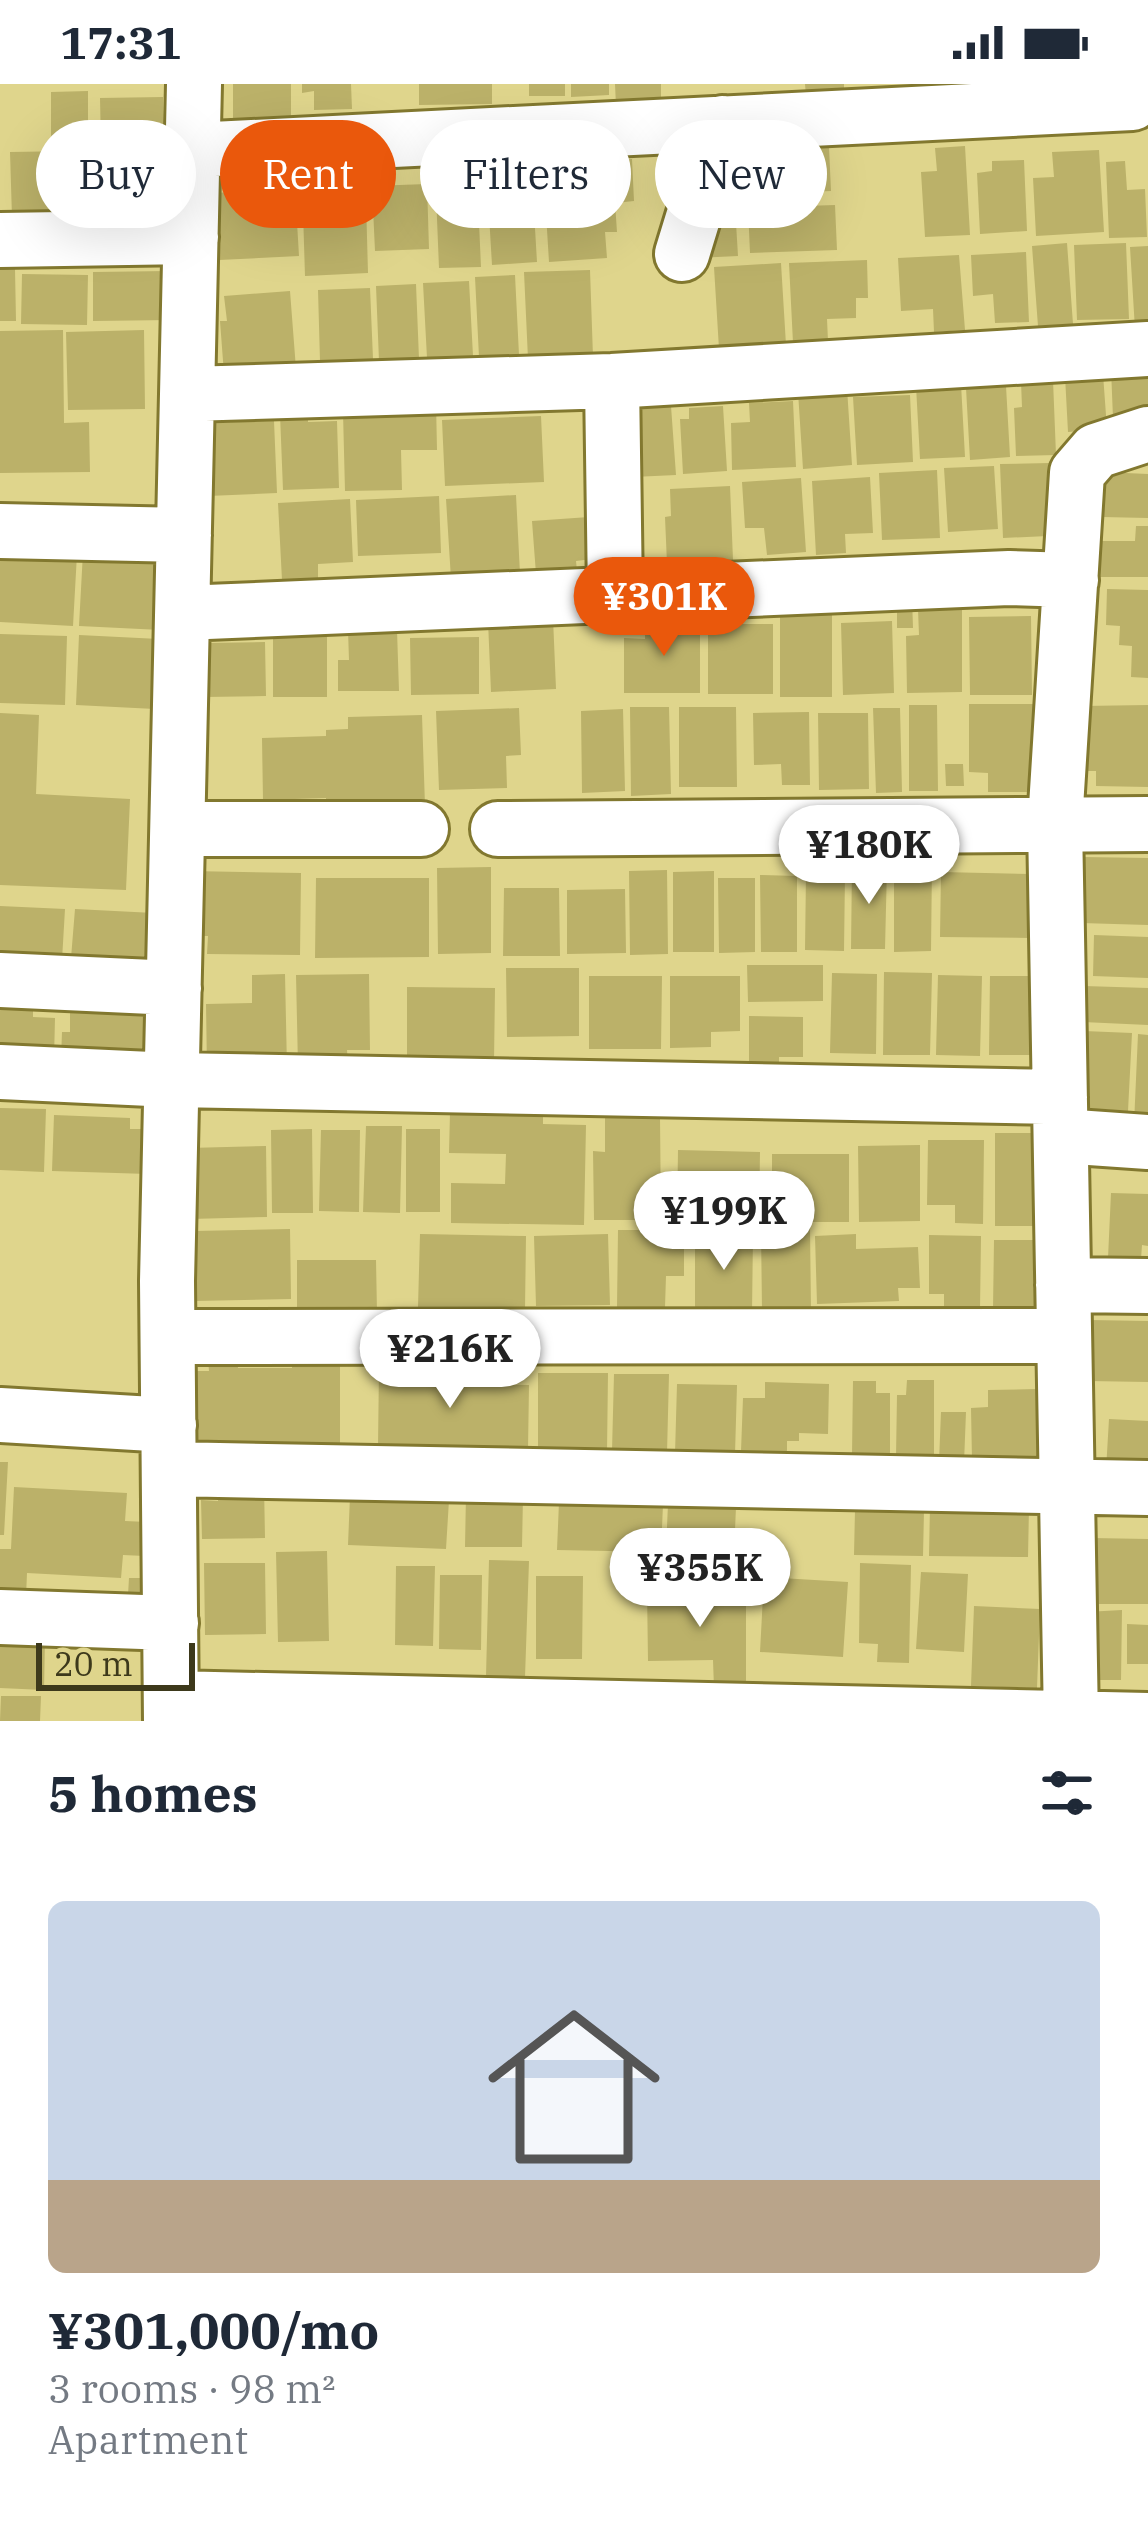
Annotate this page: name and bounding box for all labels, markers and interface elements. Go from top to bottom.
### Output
text: 17:31 [60,13,182,71]
chip: Buy [36,120,196,228]
chip: Rent [220,120,396,228]
chip: Filters [420,120,631,228]
chip: New [655,120,827,228]
pin: ¥301K [580,557,748,659]
text: ¥301K [601,570,727,621]
pin: ¥180K [785,805,953,907]
text: ¥180K [806,818,932,869]
pin: ¥199K [640,1171,808,1273]
text: ¥199K [661,1184,787,1235]
pin: ¥216K [366,1309,534,1411]
text: ¥216K [387,1322,513,1373]
pin: ¥355K [616,1528,784,1630]
text: ¥355K [637,1541,763,1592]
scale bar [36,1637,195,1690]
text: 20 m [54,1642,133,1685]
text: 5 homes [48,1760,258,1826]
icon: filters [1034,1760,1100,1826]
icon: home [466,1979,682,2195]
text: ¥301,000/mo [48,2297,379,2363]
text: 3 rooms · 98 m² [48,2363,336,2414]
text: Apartment [48,2414,248,2465]

